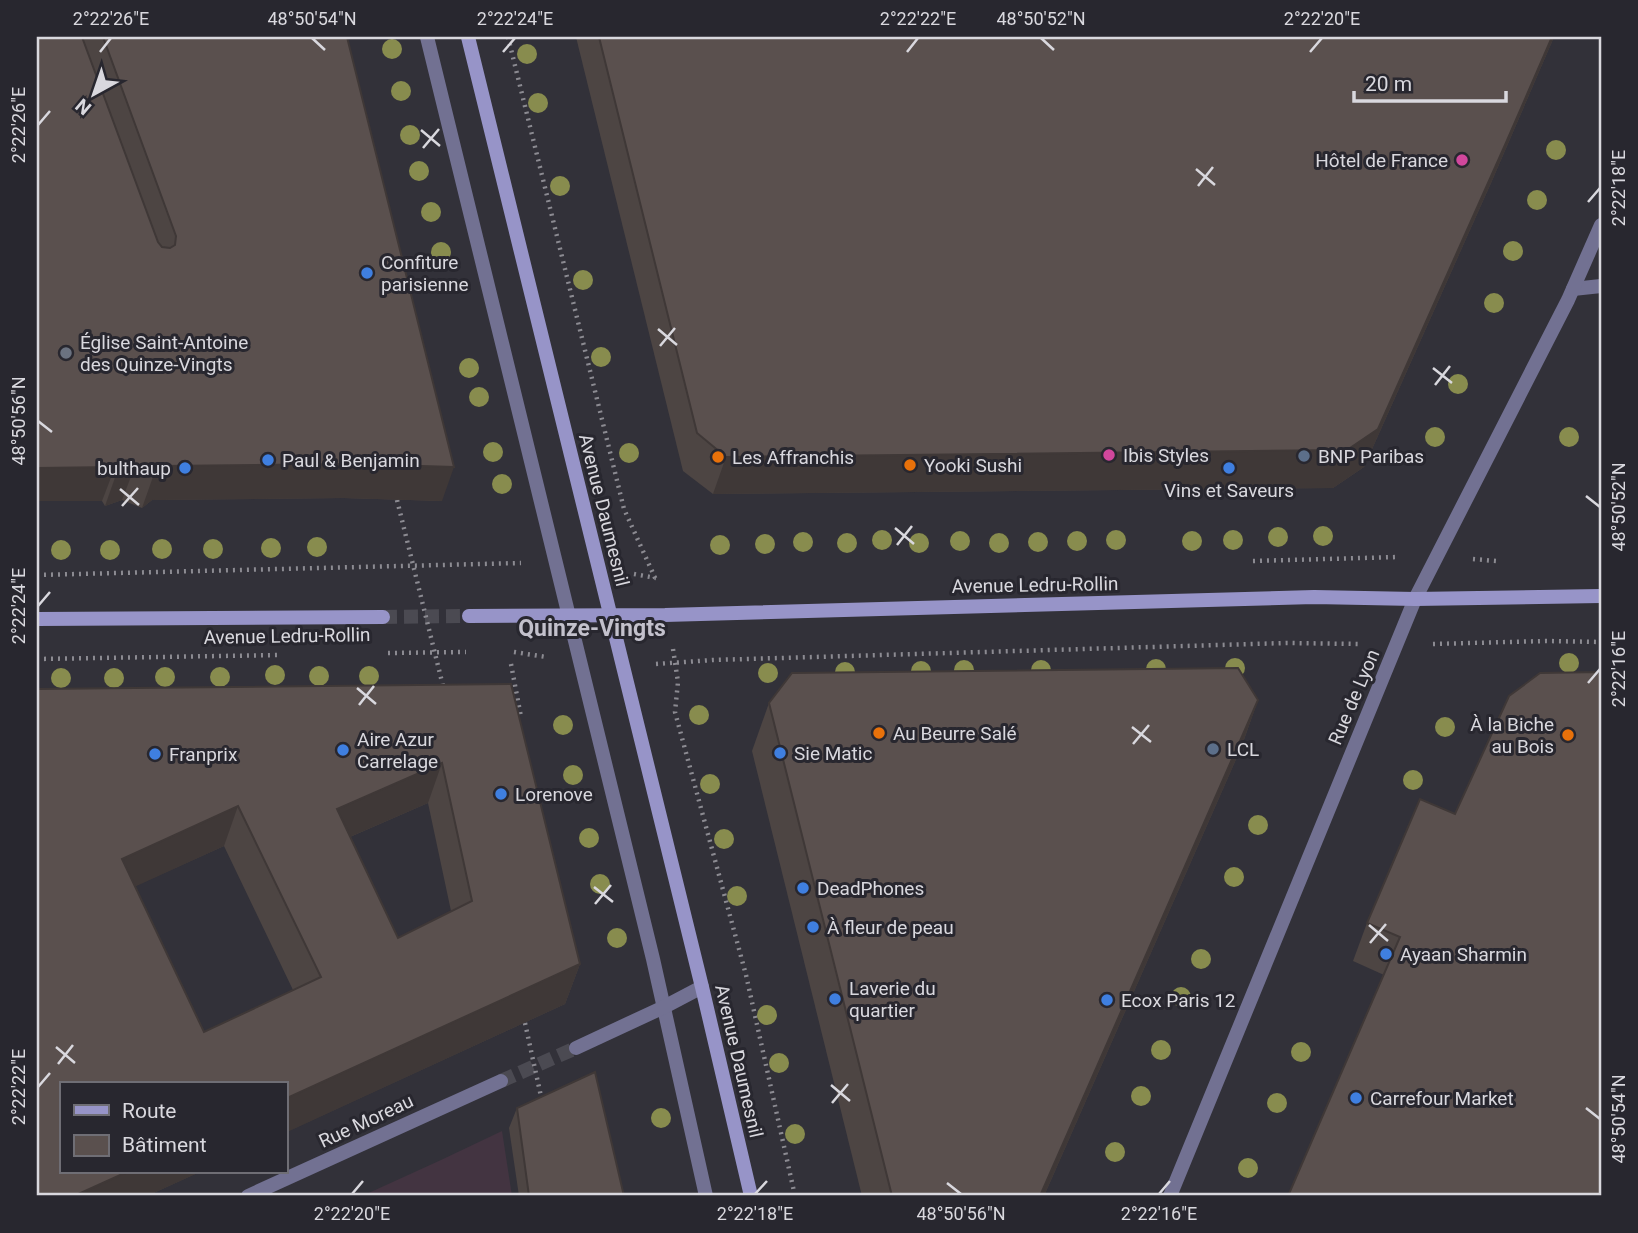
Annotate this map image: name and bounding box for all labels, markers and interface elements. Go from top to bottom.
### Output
text: 2°22'26"E [73,8,149,29]
text: 48°50'54"N [267,8,357,29]
text: 2°22'24"E [477,8,553,29]
text: 2°22'22"E [880,8,956,29]
text: 48°50'52"N [996,8,1086,29]
text: 2°22'20"E [1284,8,1360,29]
north arrow [60,60,130,130]
scale bar [1354,60,1507,104]
text: 20 m [1365,72,1412,96]
text: 2°22'26"E [8,87,29,163]
text: N [71,94,96,120]
place label: Hôtel de France [1315,149,1448,172]
text: 2°22'18"E [1608,150,1629,226]
marker: Hôtel de France [1454,152,1470,168]
place label: Confiture parisienne [381,251,469,296]
marker: Confiture parisienne [359,265,375,281]
place label: Église Saint-Antoine des Quinze-Vingts [80,331,248,376]
marker: Église Saint-Antoine des Quinze-Vingts [58,345,74,361]
text: 48°50'56"N [8,376,29,466]
street label: Avenue Daumesnil [574,431,634,589]
place label: Ibis Styles [1123,444,1209,467]
place label: BNP Paribas [1318,445,1424,468]
place label: Les Affranchis [732,446,854,469]
marker: Ibis Styles [1101,447,1117,463]
marker: BNP Paribas [1296,448,1312,464]
place label: Paul & Benjamin [282,449,420,472]
marker: Les Affranchis [710,449,726,465]
marker: Paul & Benjamin [260,452,276,468]
place label: Yooki Sushi [924,454,1022,477]
place label: bulthaup [97,457,171,480]
marker: Yooki Sushi [902,457,918,473]
marker: bulthaup [177,460,193,476]
marker: Vins et Saveurs [1221,460,1237,476]
text: 48°50'52"N [1608,462,1629,552]
place label: Vins et Saveurs [1164,479,1294,502]
text: 2°22'24"E [8,568,29,644]
street label: Avenue Ledru-Rollin [951,572,1119,598]
district label: Quinze-Vingts [518,615,666,642]
street label: Avenue Ledru-Rollin [203,623,371,649]
text: 2°22'16"E [1608,631,1629,707]
street label: Rue de Lyon [1324,646,1384,748]
place label: À la Biche au Bois [1470,713,1554,758]
place label: Au Beurre Salé [893,722,1017,745]
marker: Au Beurre Salé [871,725,887,741]
marker: À la Biche au Bois [1560,727,1576,743]
place label: Aire Azur Carrelage [357,728,438,773]
place label: LCL [1227,738,1259,761]
marker: LCL [1205,741,1221,757]
marker: Aire Azur Carrelage [335,742,351,758]
place label: Sie Matic [794,742,872,765]
place label: Franprix [169,743,238,766]
marker: Sie Matic [772,745,788,761]
marker: Franprix [147,746,163,762]
place label: Lorenove [515,783,593,806]
marker: Lorenove [493,786,509,802]
place label: DeadPhones [817,877,924,900]
marker: DeadPhones [795,880,811,896]
place label: À fleur de peau [827,916,954,939]
marker: À fleur de peau [805,919,821,935]
place label: Ayaan Sharmin [1400,943,1527,966]
marker: Ayaan Sharmin [1378,946,1394,962]
place label: Laverie du quartier [849,977,936,1022]
street label: Avenue Daumesnil [710,982,768,1140]
place label: Ecox Paris 12 [1121,989,1236,1012]
marker: Laverie du quartier [827,991,843,1007]
marker: Ecox Paris 12 [1099,992,1115,1008]
text: 2°22'22"E [8,1049,29,1125]
text: 48°50'54"N [1608,1074,1629,1164]
legend [60,1082,287,1174]
place label: Carrefour Market [1370,1087,1514,1110]
street label: Rue Moreau [315,1089,417,1153]
marker: Carrefour Market [1348,1090,1364,1106]
text: Route [122,1099,177,1123]
text: Bâtiment [122,1133,207,1157]
text: 2°22'20"E [314,1203,390,1224]
text: 2°22'18"E [717,1203,793,1224]
text: 48°50'56"N [916,1203,1006,1224]
text: 2°22'16"E [1121,1203,1197,1224]

